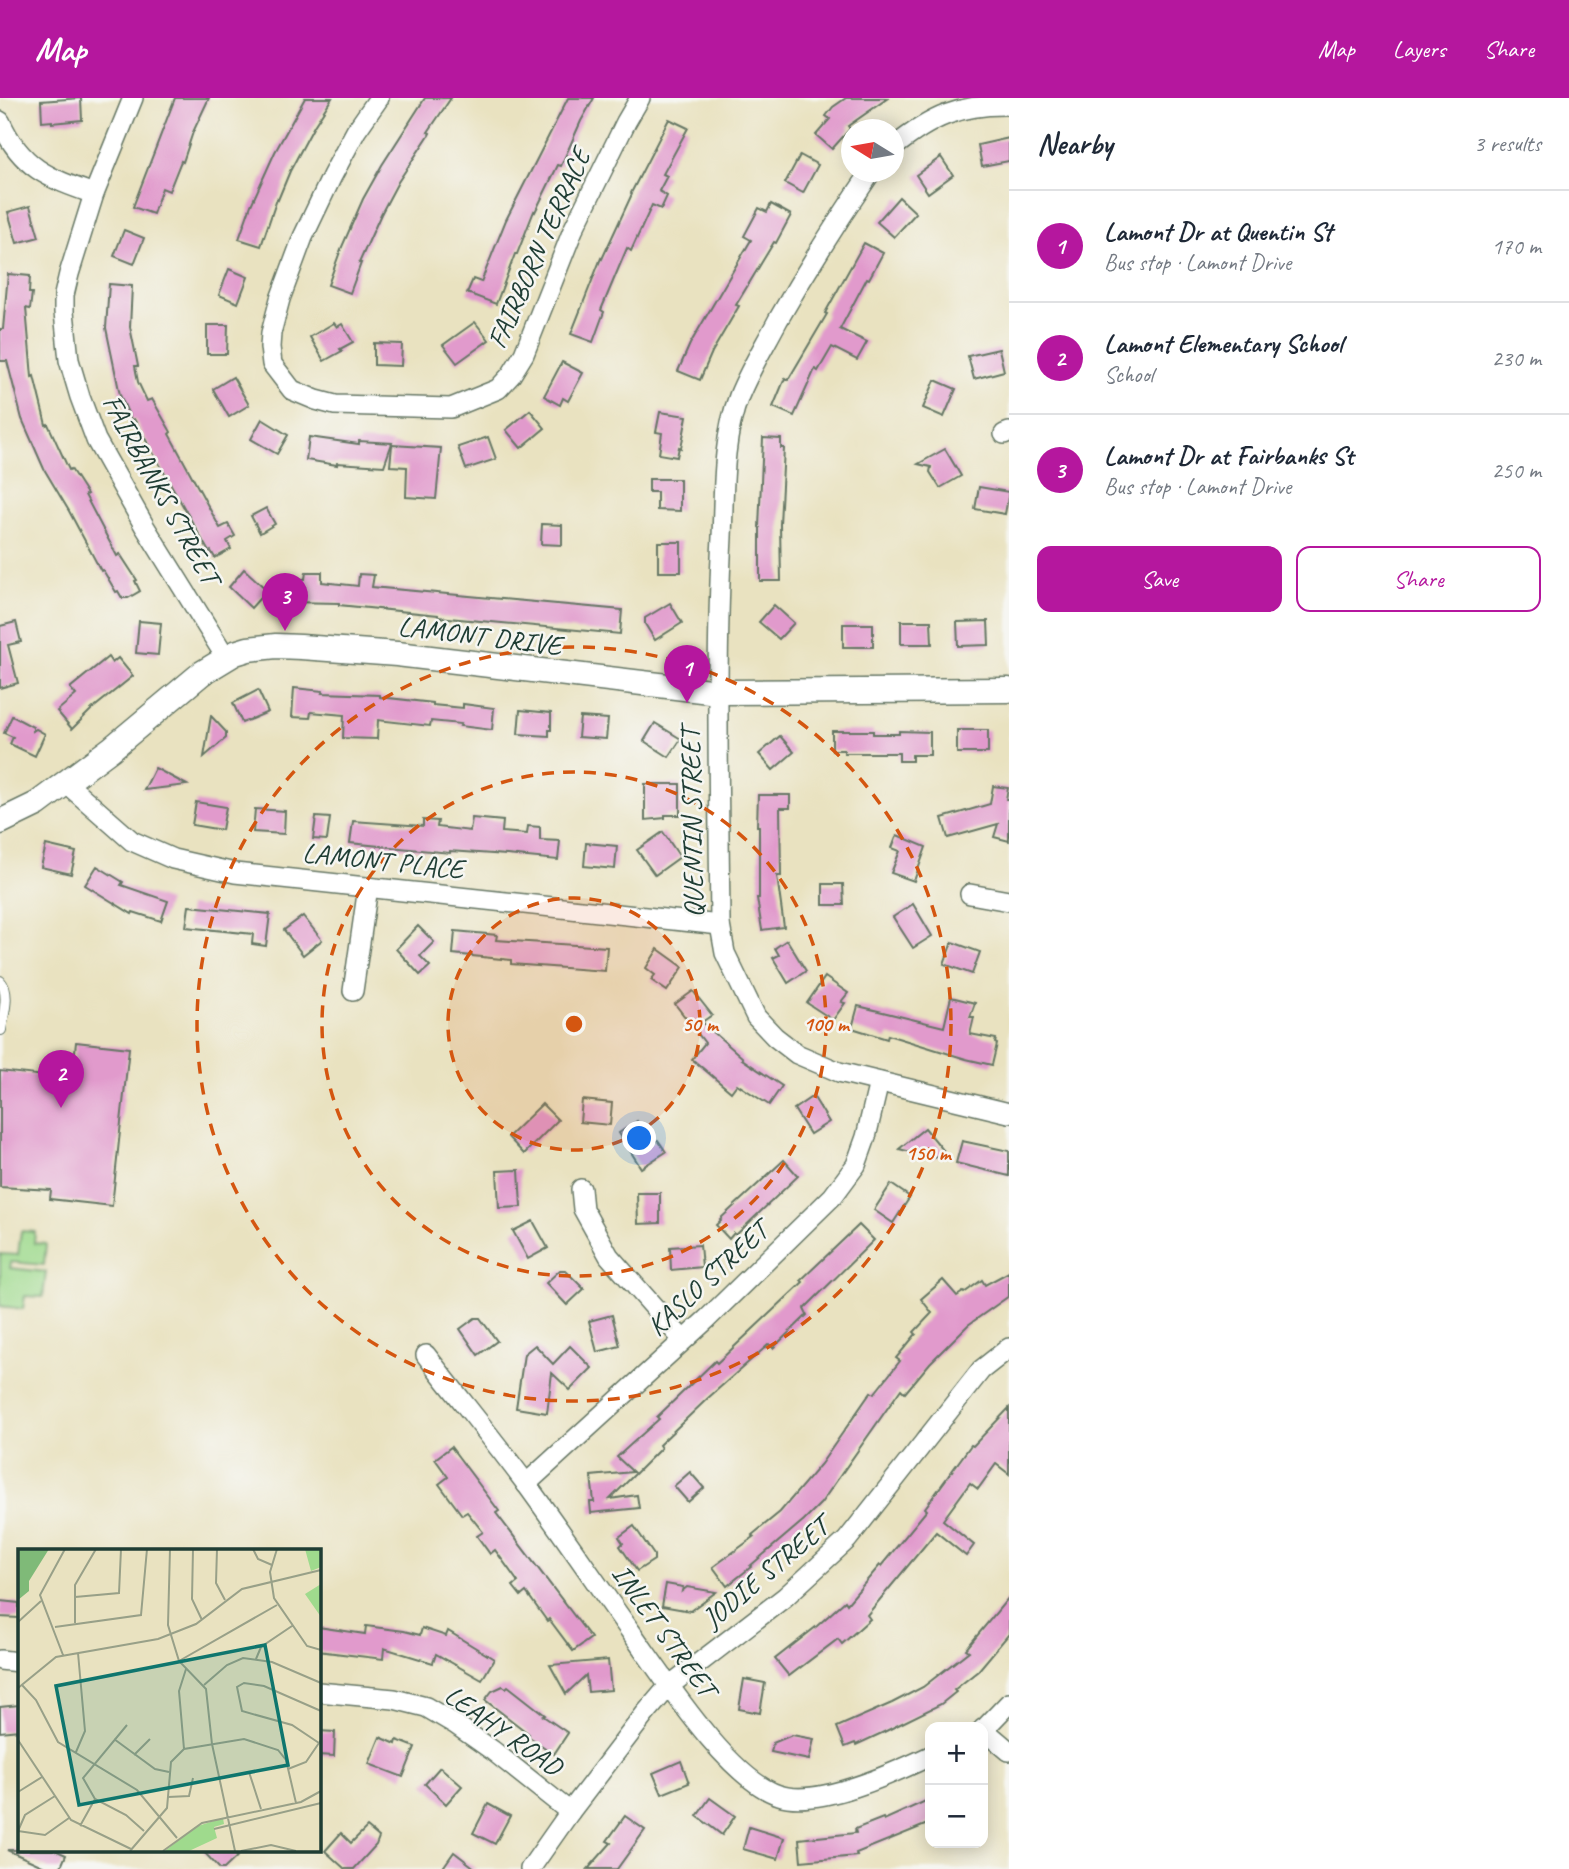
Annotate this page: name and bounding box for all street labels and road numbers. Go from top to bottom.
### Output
street label: FAIRBORN TERRACE [479,140,600,353]
street label: FAIRBANKS STREET [95,388,231,596]
street label: LAMONT DRIVE [396,608,567,663]
street label: QUENTIN STREET [672,721,711,918]
street label: LAMONT PLACE [301,835,468,887]
street label: KASLO STREET [639,1209,780,1343]
street label: JODIE STREET [693,1505,841,1637]
street label: INLET STREET [605,1557,728,1709]
street label: LEAHY ROAD [438,1677,571,1785]

